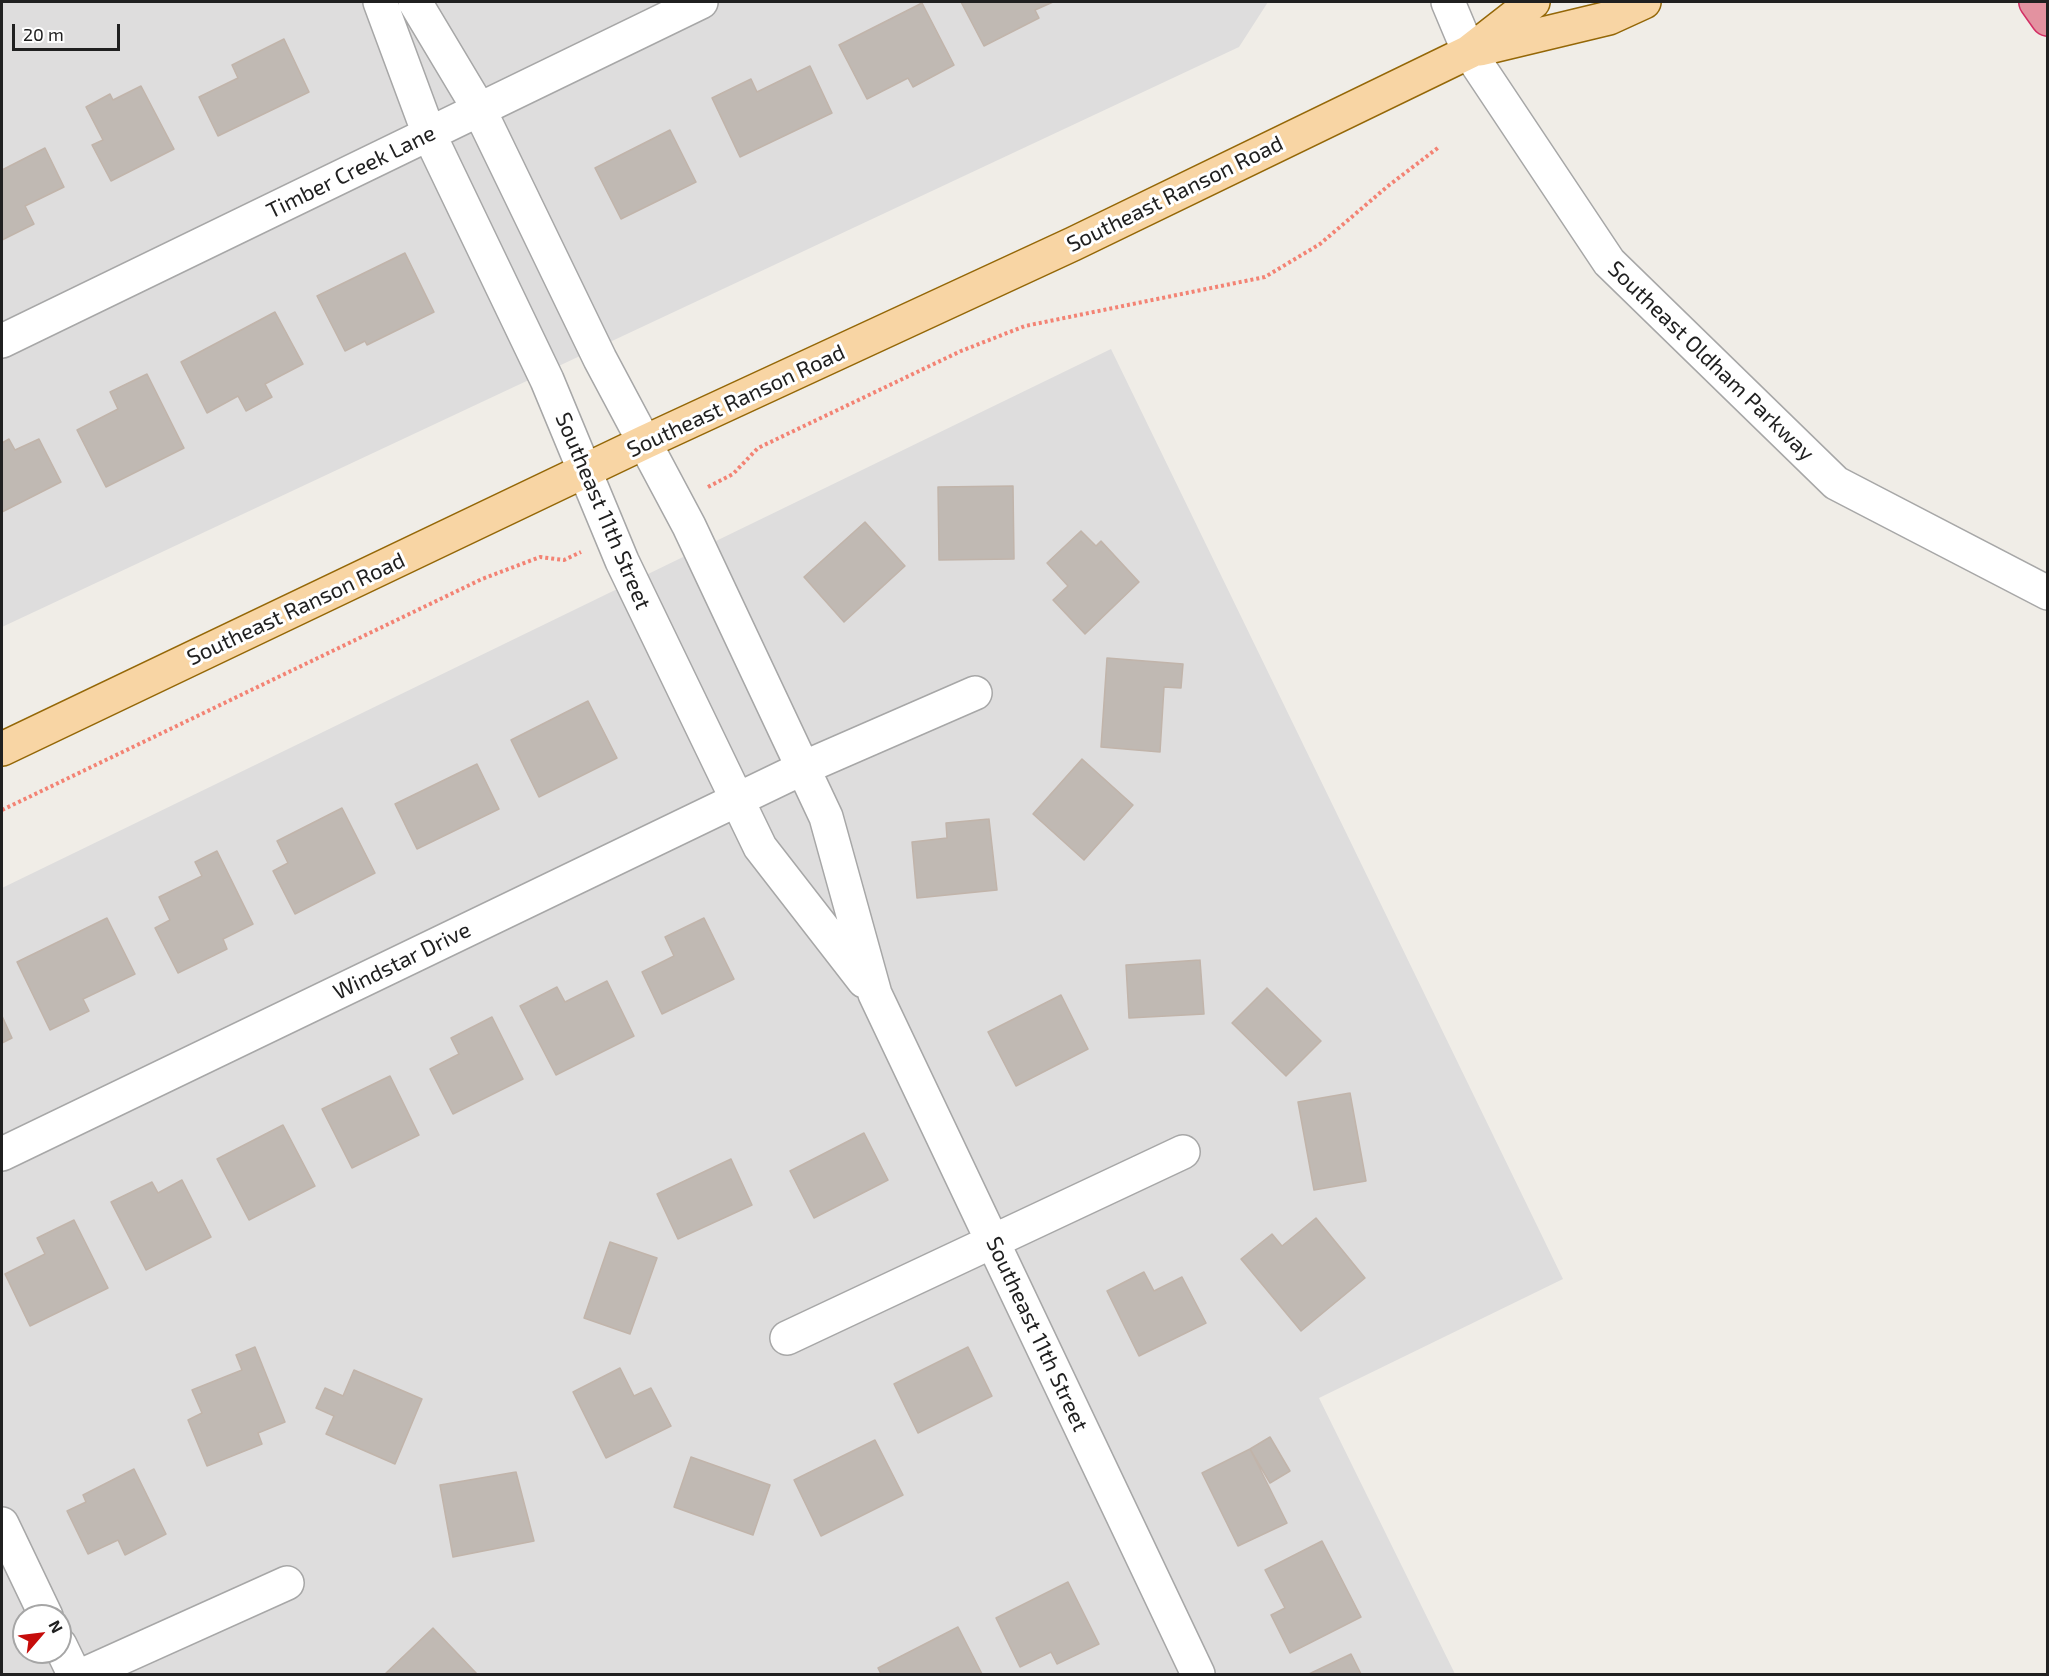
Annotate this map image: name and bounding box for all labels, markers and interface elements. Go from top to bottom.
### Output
scale bar [15,12,123,50]
text: 20 m [23,23,64,45]
street label: Timber Creek Lane [262,120,440,224]
street label: Southeast Ranson Road [1063,130,1287,258]
street label: Southeast Oldham Parkway [1602,255,1820,467]
street label: Southeast Ranson Road [623,339,849,463]
street label: Southeast 11th Street [550,408,656,614]
street label: Southeast Ranson Road [183,547,409,671]
street label: Windstar Drive [329,916,475,1006]
street label: Southeast 11th Street [980,1233,1094,1435]
north arrow [12,1604,72,1664]
text: N [45,1617,68,1636]

